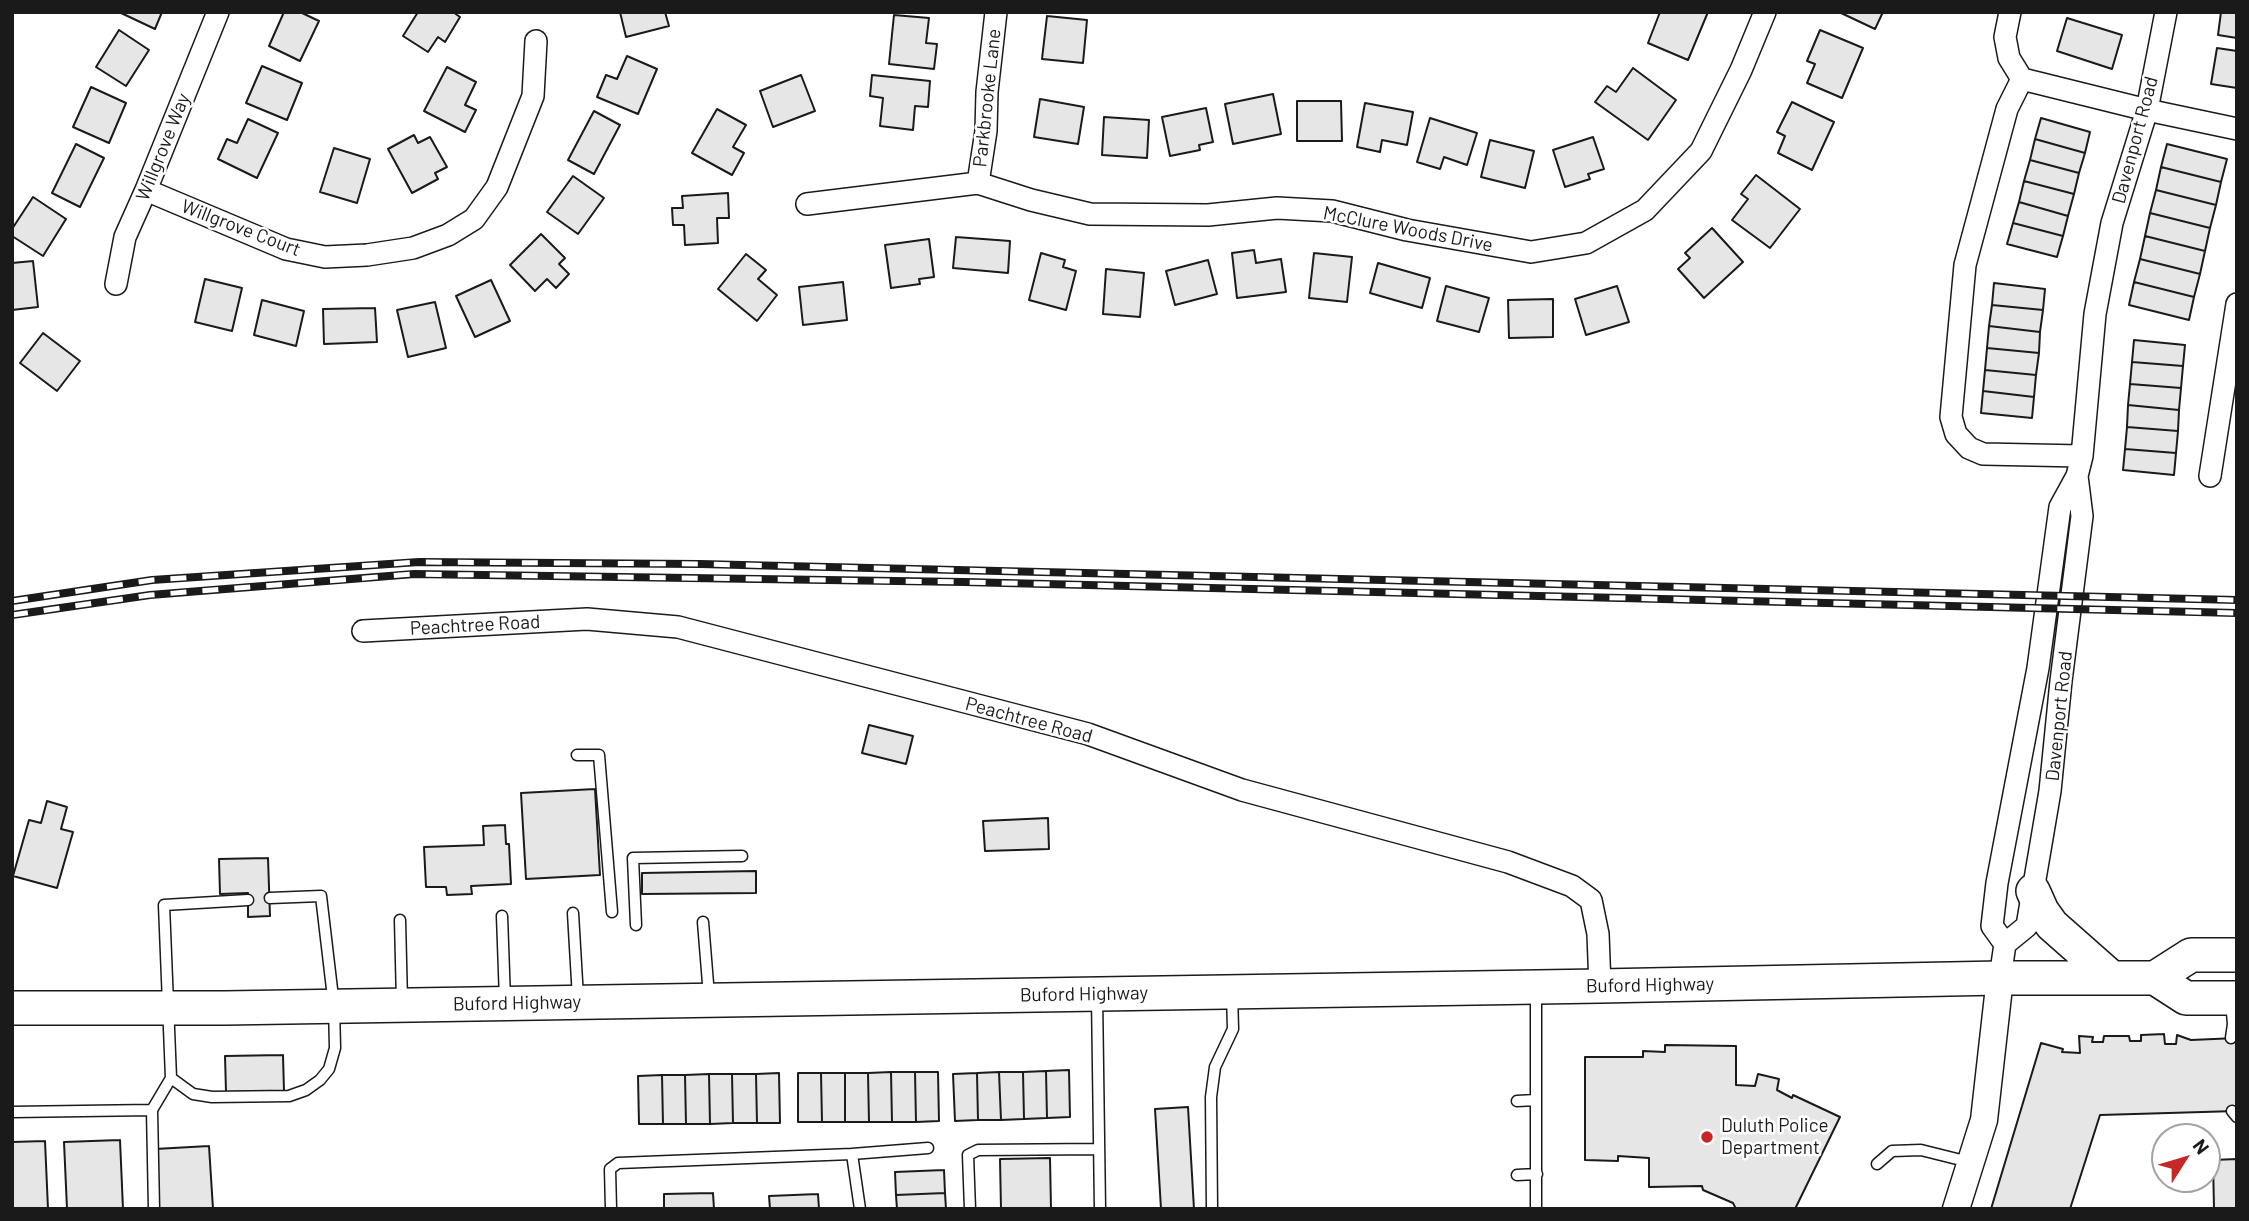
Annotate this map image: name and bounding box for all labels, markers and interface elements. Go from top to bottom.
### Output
street label: Parkbrooke Lane [968,28,1006,168]
street label: Davenport Road [2107,74,2163,206]
street label: Willgrove Way [131,90,195,204]
street label: Willgrove Court [178,195,304,261]
street label: McClure Woods Drive [1321,201,1495,257]
street label: Peachtree Road [409,610,541,640]
street label: Davenport Road [2041,650,2077,782]
street label: Peachtree Road [963,692,1095,748]
street label: Buford Highway [1586,972,1714,998]
street label: Buford Highway [1020,981,1148,1007]
street label: Buford Highway [453,990,581,1016]
place label: Duluth Police Department [1721,1115,1829,1159]
north arrow [2151,1123,2221,1193]
marker: Duluth Police Department [1699,1129,1715,1145]
text: N [2189,1134,2215,1158]

